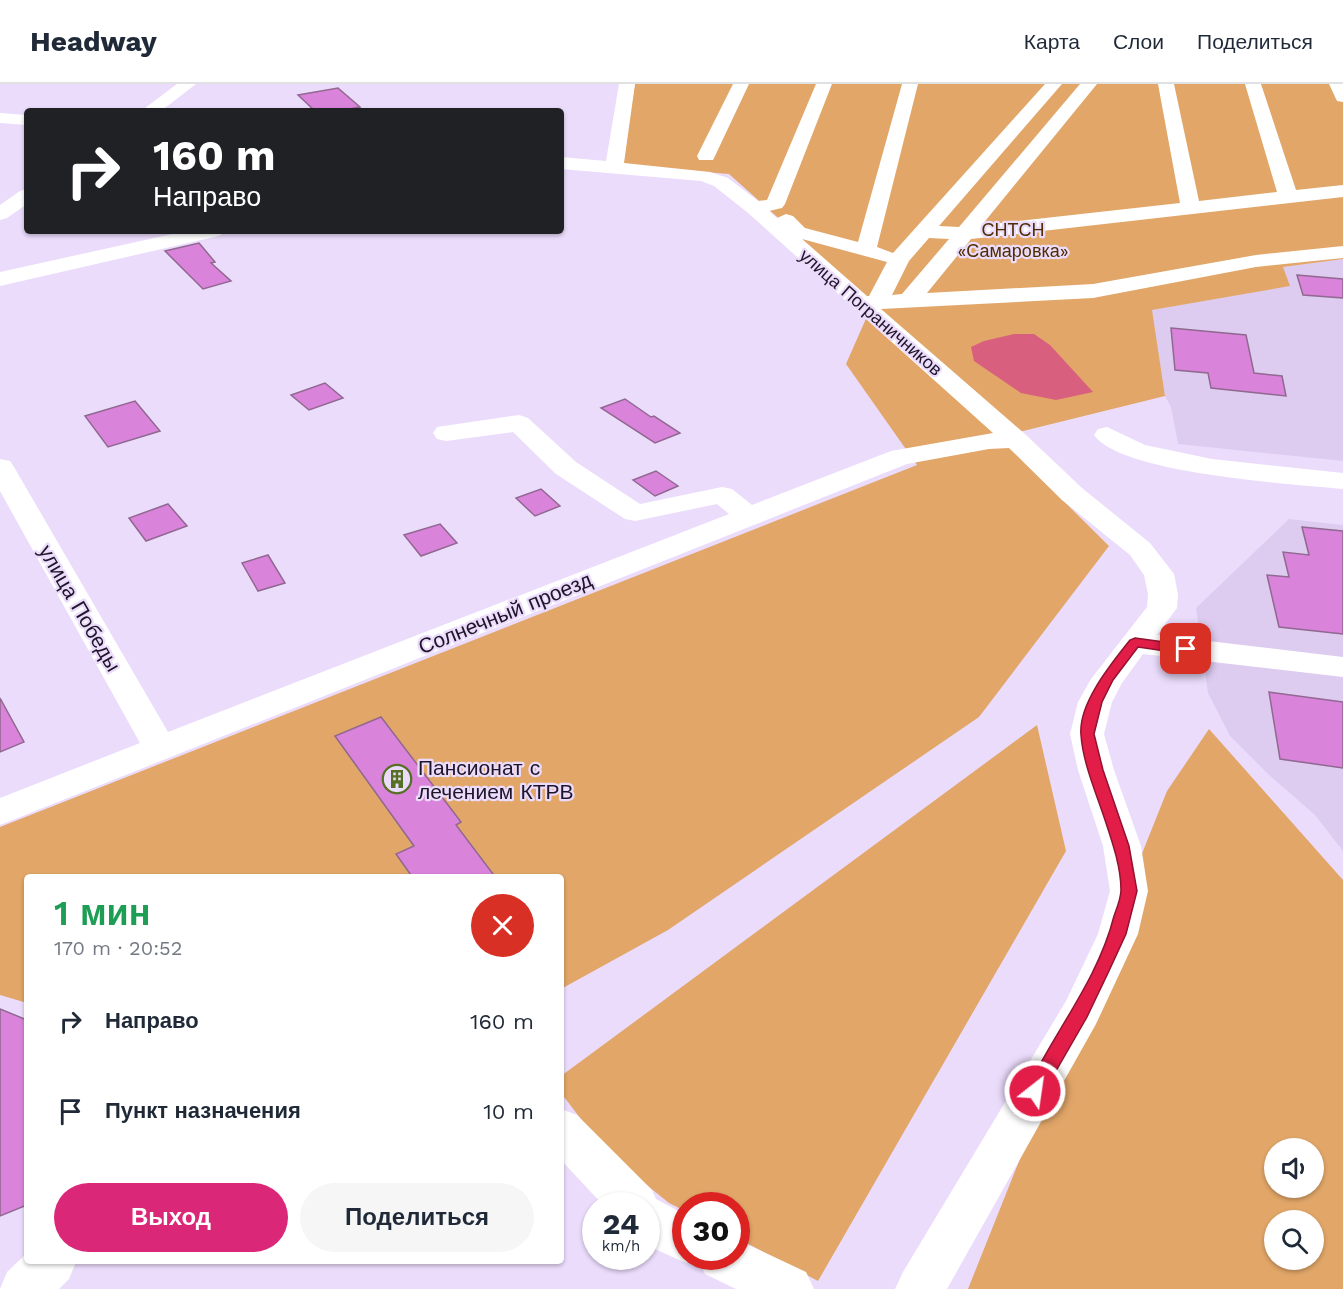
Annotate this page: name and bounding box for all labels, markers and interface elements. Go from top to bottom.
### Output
text: Headway [30,25,157,58]
text: Карта [1024,29,1080,54]
text: Слои [1113,29,1164,54]
text: Поделиться [1197,29,1313,54]
text: 160 m [153,131,276,180]
icon: right [54,132,132,210]
text: Направо [153,181,261,213]
park label: СНТСН «Самаровка» [957,219,1069,261]
street label: улица Пограничников [795,244,947,380]
street label: улица Победы [34,540,126,676]
street label: Солнечный проезд [415,567,595,659]
pin [1160,623,1211,674]
icon: arrive [1169,632,1202,665]
place label: Пансионат с лечением КТРВ [418,755,574,804]
building icon: Пансионат с лечением КТРВ [381,763,413,795]
text: 1 мин [54,892,151,934]
button: close [471,894,534,957]
text: 170 m · 20:52 [54,936,182,960]
icon: right [54,1005,87,1038]
text: Направо [105,1008,199,1033]
text: 160 m [470,1009,534,1034]
position arrow [1003,1059,1067,1123]
icon: arrive [54,1095,87,1128]
text: Пункт назначения [105,1098,301,1123]
text: 10 m [483,1099,534,1124]
map controls [1264,1138,1324,1270]
button: sound [1264,1138,1324,1198]
button: Выход [54,1183,288,1252]
button: Поделиться [300,1183,534,1252]
speed limit sign: 30 [672,1192,750,1270]
text: 24 [603,1206,639,1241]
button: search [1264,1210,1324,1270]
text: km/h [602,1237,640,1255]

